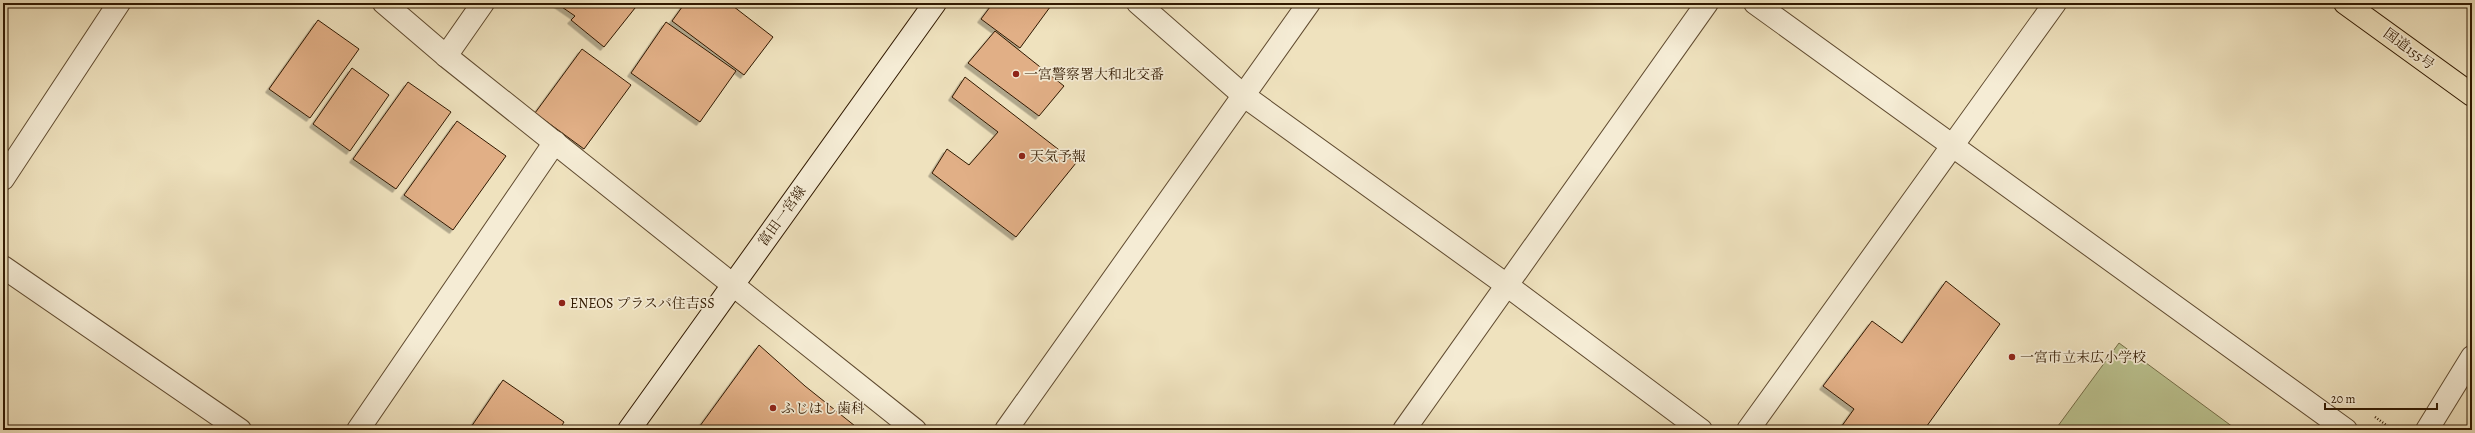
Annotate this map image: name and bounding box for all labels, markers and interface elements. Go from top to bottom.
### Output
street label: 国道155号 [2380,24,2438,74]
place label: 一宮警察署大和北交番 [1024,65,1164,84]
marker: 一宮警察署大和北交番 [1011,69,1021,79]
place label: 天気予報 [1030,147,1086,166]
marker: 天気予報 [1017,151,1027,161]
street label: 富田一宮線 [754,182,810,250]
place label: ENEOS プラスパ住吉SS [570,294,715,313]
marker: ENEOS プラスパ住吉SS [557,298,567,308]
place label: 一宮市立末広小学校 [2020,348,2146,367]
marker: 一宮市立末広小学校 [2007,352,2017,362]
scale bar [2325,385,2437,411]
text: 20 m [2331,391,2355,407]
place label: ふじはし歯科 [781,399,865,418]
marker: ふじはし歯科 [768,403,778,413]

